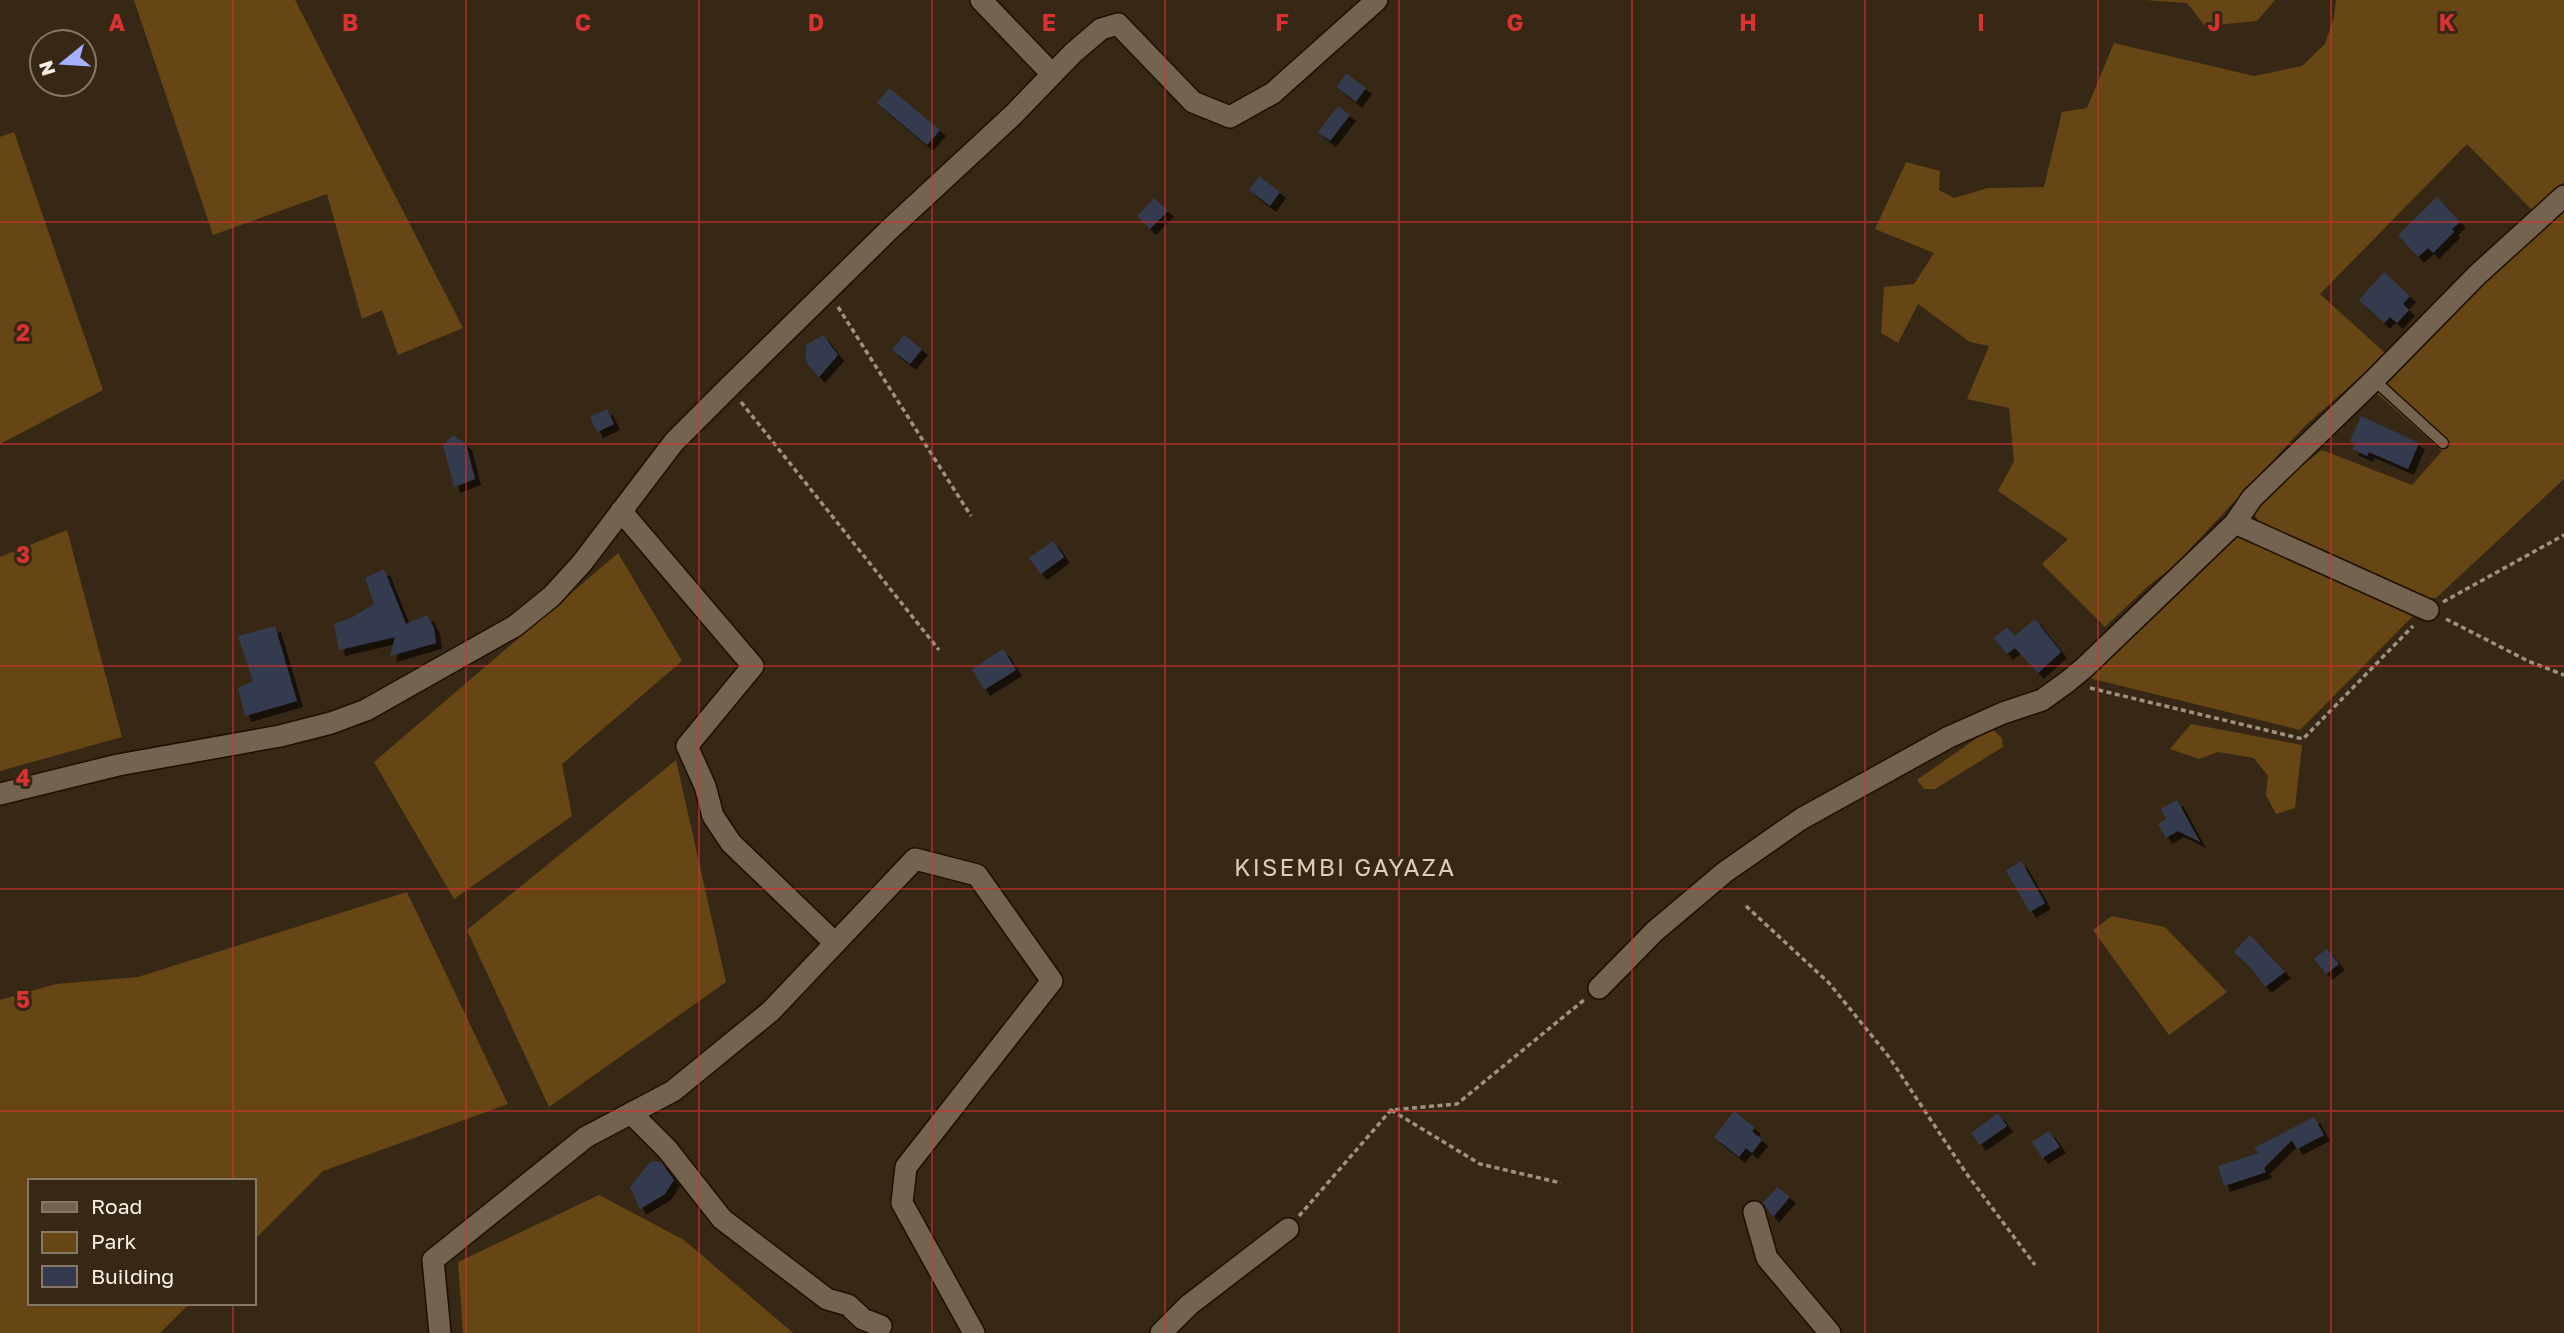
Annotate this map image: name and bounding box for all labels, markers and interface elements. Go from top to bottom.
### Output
text: A [109,8,126,36]
text: B [342,8,358,36]
text: C [575,8,591,36]
text: D [808,8,824,36]
text: E [1042,8,1056,36]
text: F [1275,8,1289,36]
text: G [1507,8,1523,36]
text: H [1739,8,1757,36]
text: I [1977,8,1985,36]
text: J [2207,8,2221,36]
text: K [2439,8,2456,36]
north arrow [28,28,98,98]
text: N [33,58,60,79]
text: 2 [16,318,30,346]
text: 3 [16,540,30,568]
text: 4 [16,763,30,791]
district label: KISEMBI GAYAZA [1234,852,1456,881]
text: 5 [16,985,30,1013]
legend [28,1179,256,1305]
text: Road [91,1193,142,1219]
text: Park [91,1228,137,1254]
text: Building [91,1263,174,1289]

